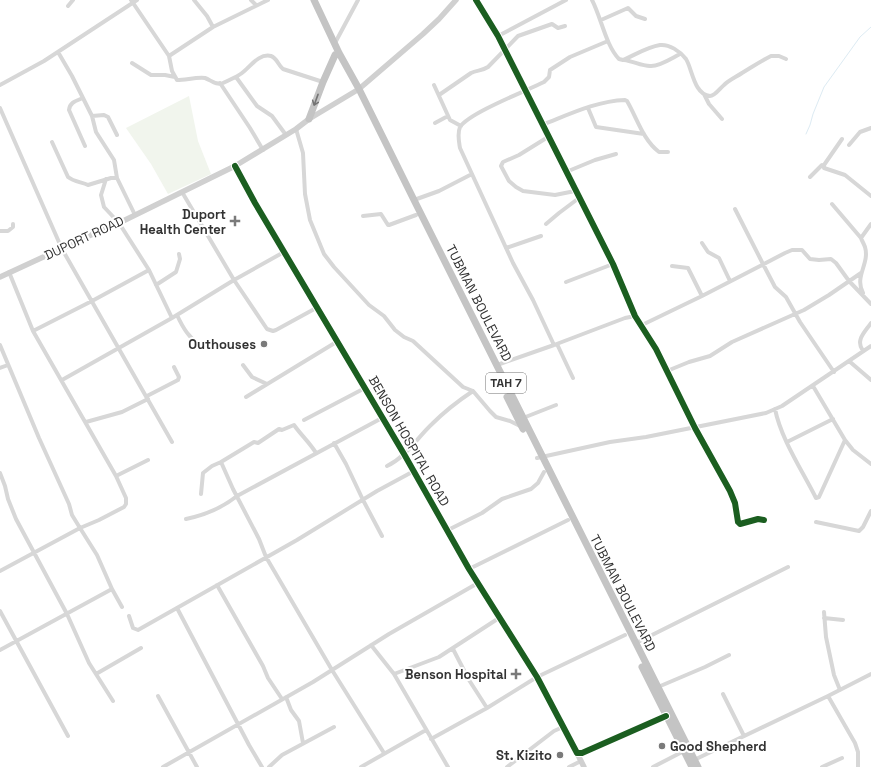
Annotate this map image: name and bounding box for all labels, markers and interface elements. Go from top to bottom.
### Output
one-way arrow [312,93,320,105]
place label: Duport Health Center [140,206,226,238]
street label: DUPORT ROAD [41,212,127,264]
marker: Duport Health Center [229,215,241,227]
street label: TUBMAN BOULEVARD [442,242,516,364]
place label: Outhouses [188,336,256,353]
marker: Outhouses [259,339,269,349]
street label: BENSON HOSPITAL ROAD [365,373,453,509]
road number: TAH 7 [486,373,526,393]
street label: TUBMAN BOULEVARD [586,532,660,654]
place label: Benson Hospital [405,666,507,683]
marker: Benson Hospital [510,668,522,680]
place label: Good Shepherd [670,738,767,755]
marker: Good Shepherd [657,741,667,751]
place label: St. Kizito [496,747,552,764]
marker: St. Kizito [555,750,565,760]

